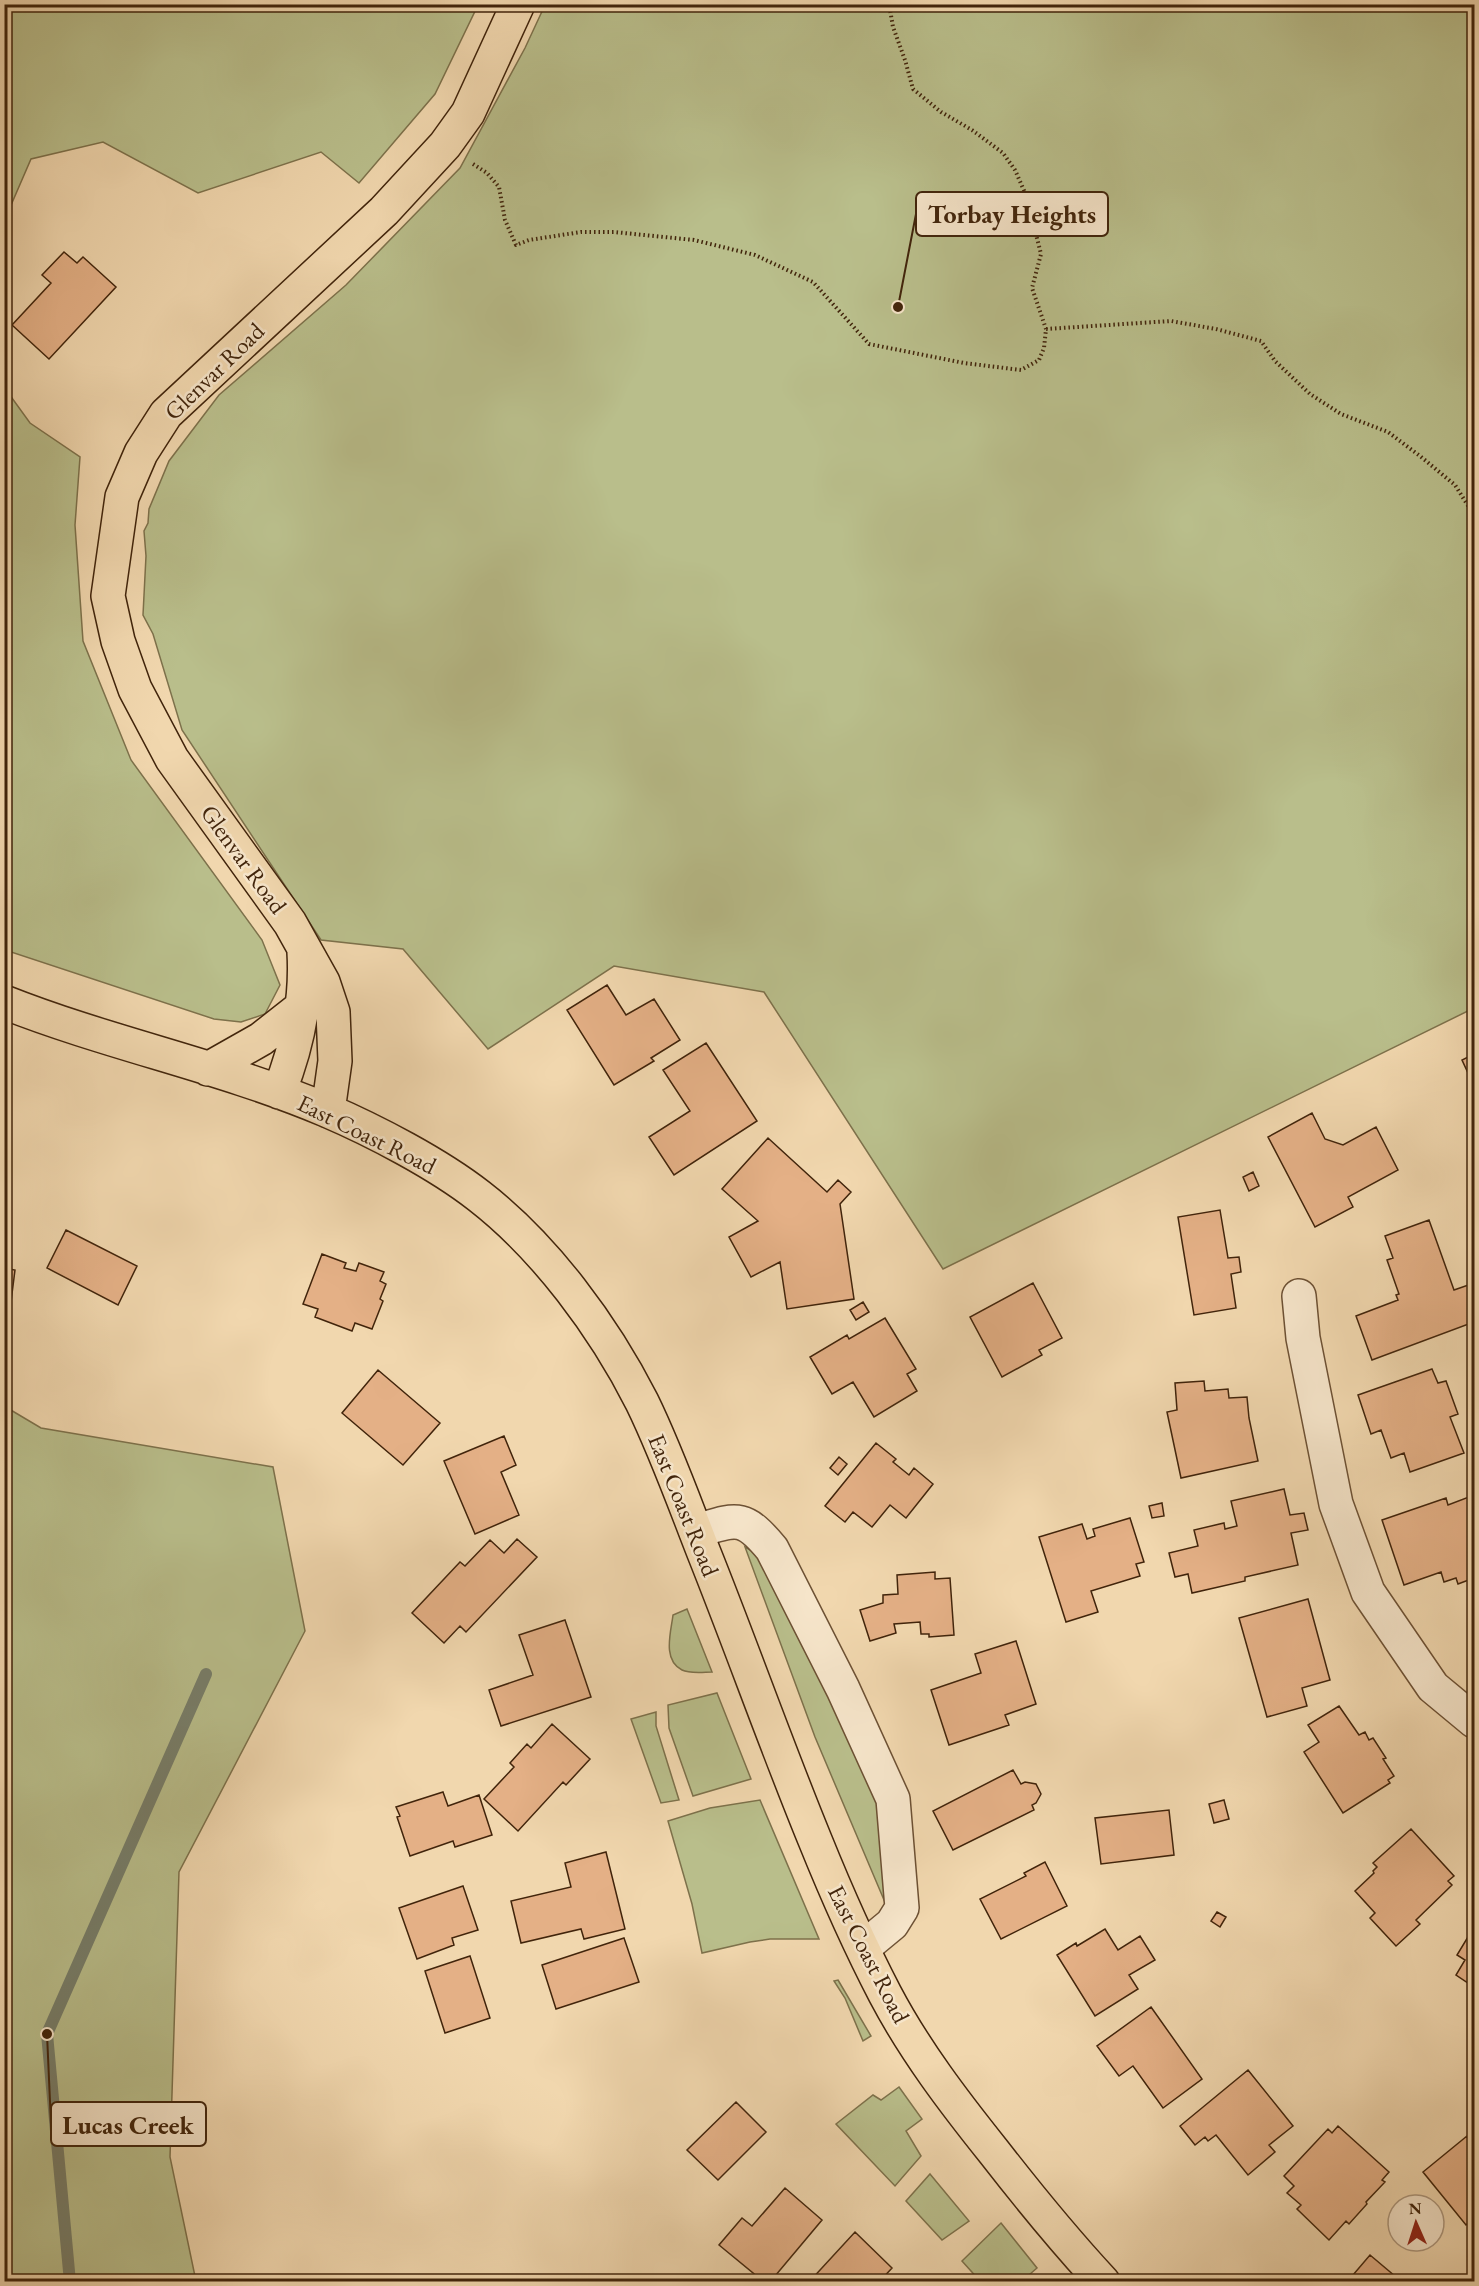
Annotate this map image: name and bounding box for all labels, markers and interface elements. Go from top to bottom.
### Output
callout: Torbay Heights [916,192,1108,236]
text: Torbay Heights [928,197,1096,231]
street label: Glenvar Road [157,315,271,426]
street label: Glenvar Road [194,798,295,920]
street label: East Coast Road [292,1087,442,1181]
street label: East Coast Road [641,1429,727,1582]
street label: East Coast Road [821,1880,917,2029]
callout: Lucas Creek [51,2102,206,2146]
text: Lucas Creek [62,2108,195,2142]
north arrow [1386,2193,1446,2253]
text: N [1408,2198,1422,2219]

